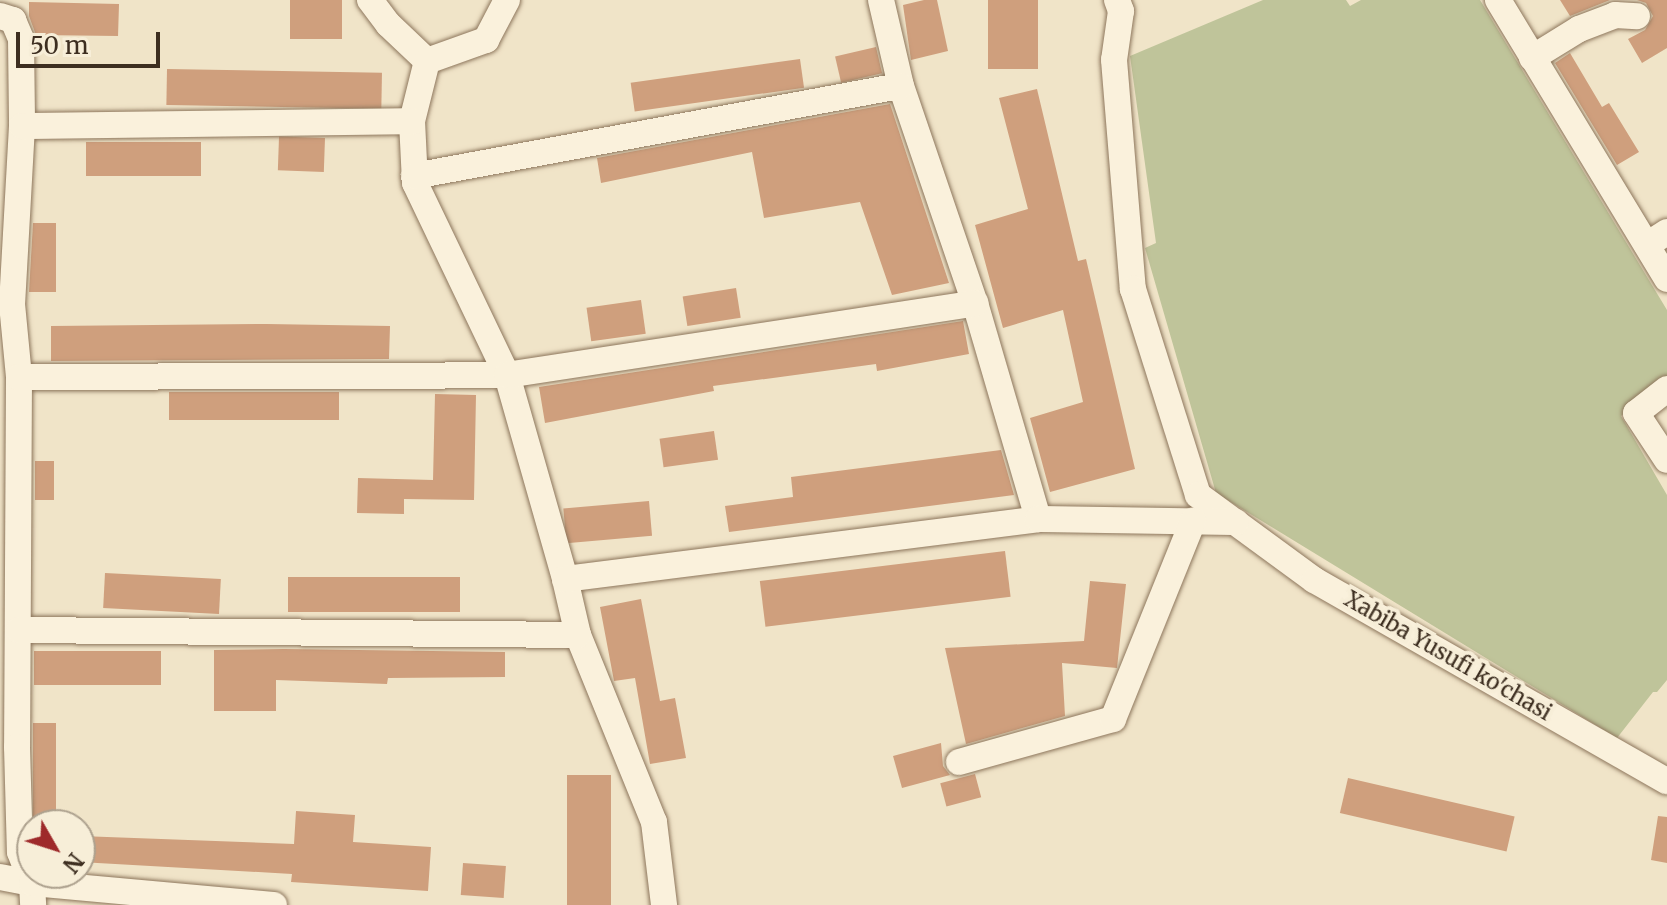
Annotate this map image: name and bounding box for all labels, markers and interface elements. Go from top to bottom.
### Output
scale bar [20,16,164,66]
text: 50 m [30,30,89,61]
street label: Xabiba Yusufi ko'chasi [1340,586,1556,726]
north arrow [16,809,96,889]
text: N [57,847,89,878]

